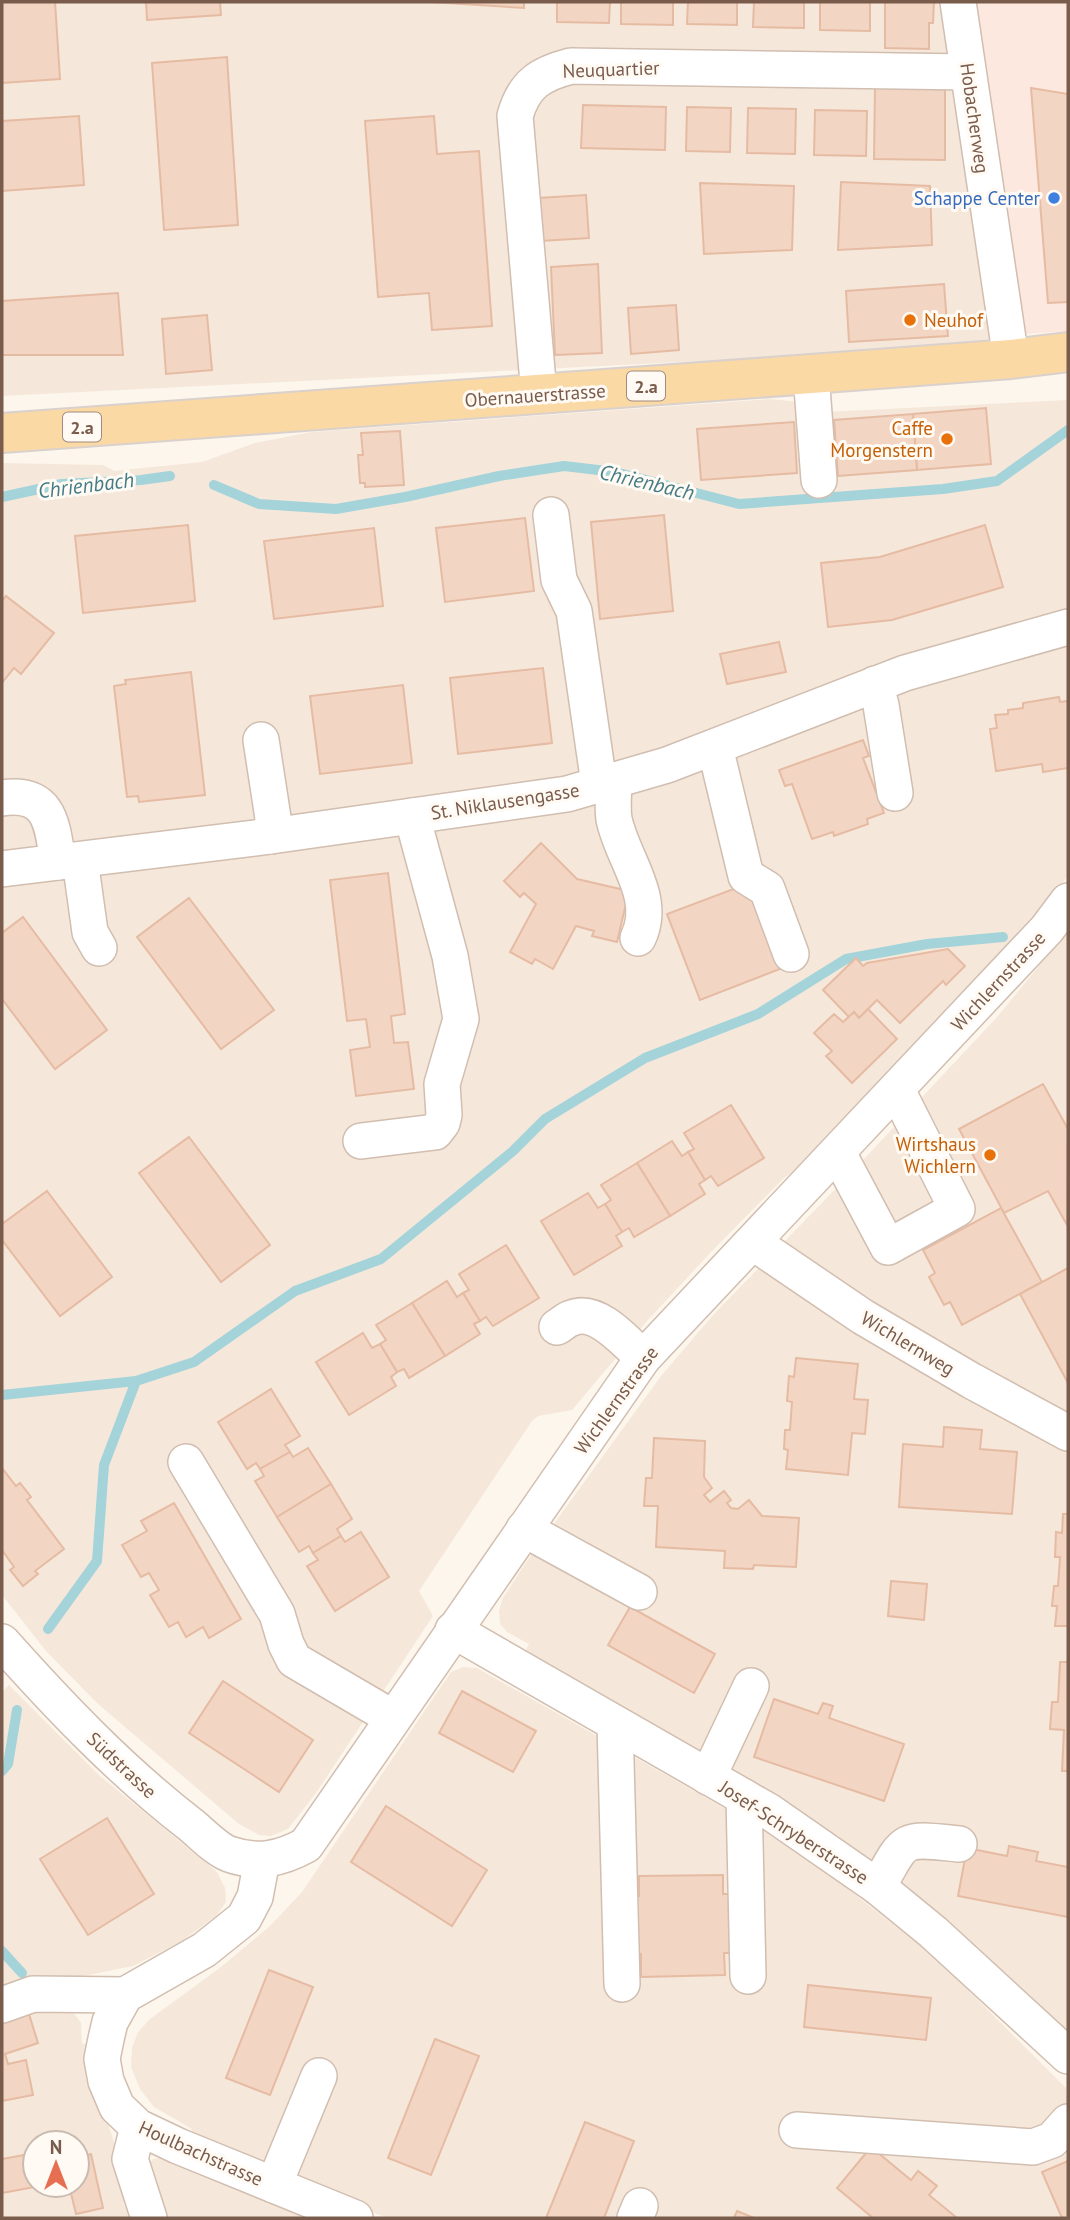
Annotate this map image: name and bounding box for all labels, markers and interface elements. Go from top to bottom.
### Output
street label: Neuquartier [562,55,661,83]
street label: Hobacherweg [955,61,995,175]
place label: Schappe Center [914,186,1041,210]
marker: Schappe Center [1046,190,1062,206]
place label: Neuhof [924,308,984,332]
marker: Neuhof [902,312,918,328]
road number: 2.a [627,372,665,400]
street label: Obernauerstrasse [464,378,606,412]
road number: 2.a [63,412,101,442]
place label: Caffe Morgenstern [830,416,933,462]
marker: Caffe Morgenstern [939,431,955,447]
water label: Chrienbach [597,458,697,506]
water label: Chrienbach [36,466,136,504]
street label: St. Niklausengasse [429,777,581,825]
street label: Wichlernstrasse [946,926,1050,1036]
place label: Wirtshaus Wichlern [896,1132,976,1178]
marker: Wirtshaus Wichlern [982,1147,998,1163]
street label: Wichlernweg [857,1306,959,1380]
street label: Wichlernstrasse [569,1341,663,1459]
street label: Südstrasse [82,1727,162,1803]
street label: Josef-Schryberstrasse [714,1774,873,1889]
street label: Houlbachstrasse [135,2115,267,2191]
north arrow [21,2129,91,2199]
text: N [50,2135,62,2159]

